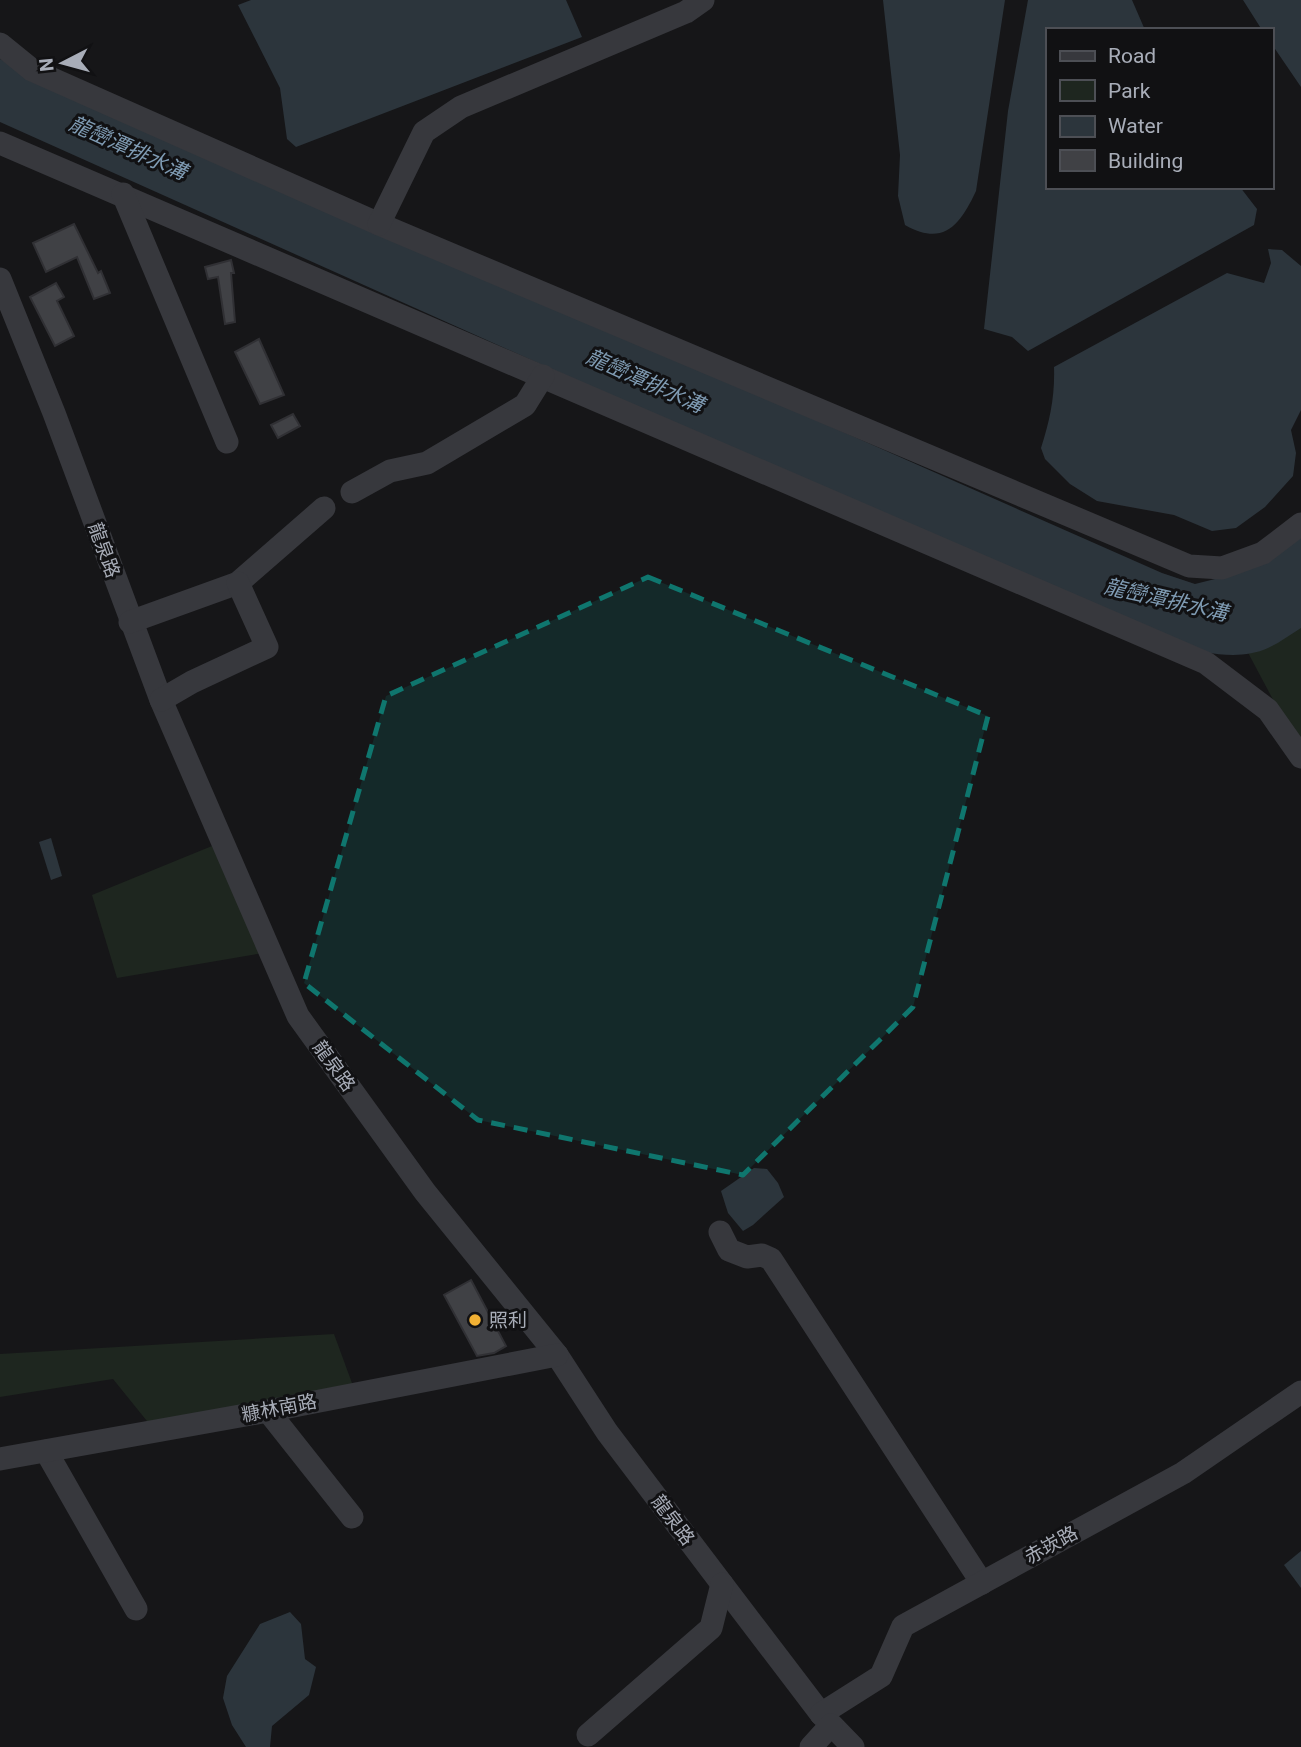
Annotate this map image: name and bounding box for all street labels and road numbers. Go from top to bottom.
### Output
street label: 龍泉路 [83,519,125,581]
street label: 龍泉路 [308,1036,360,1096]
street label: 糠林南路 [239,1389,319,1427]
street label: 龍泉路 [647,1490,699,1550]
street label: 赤崁路 [1020,1521,1082,1569]

